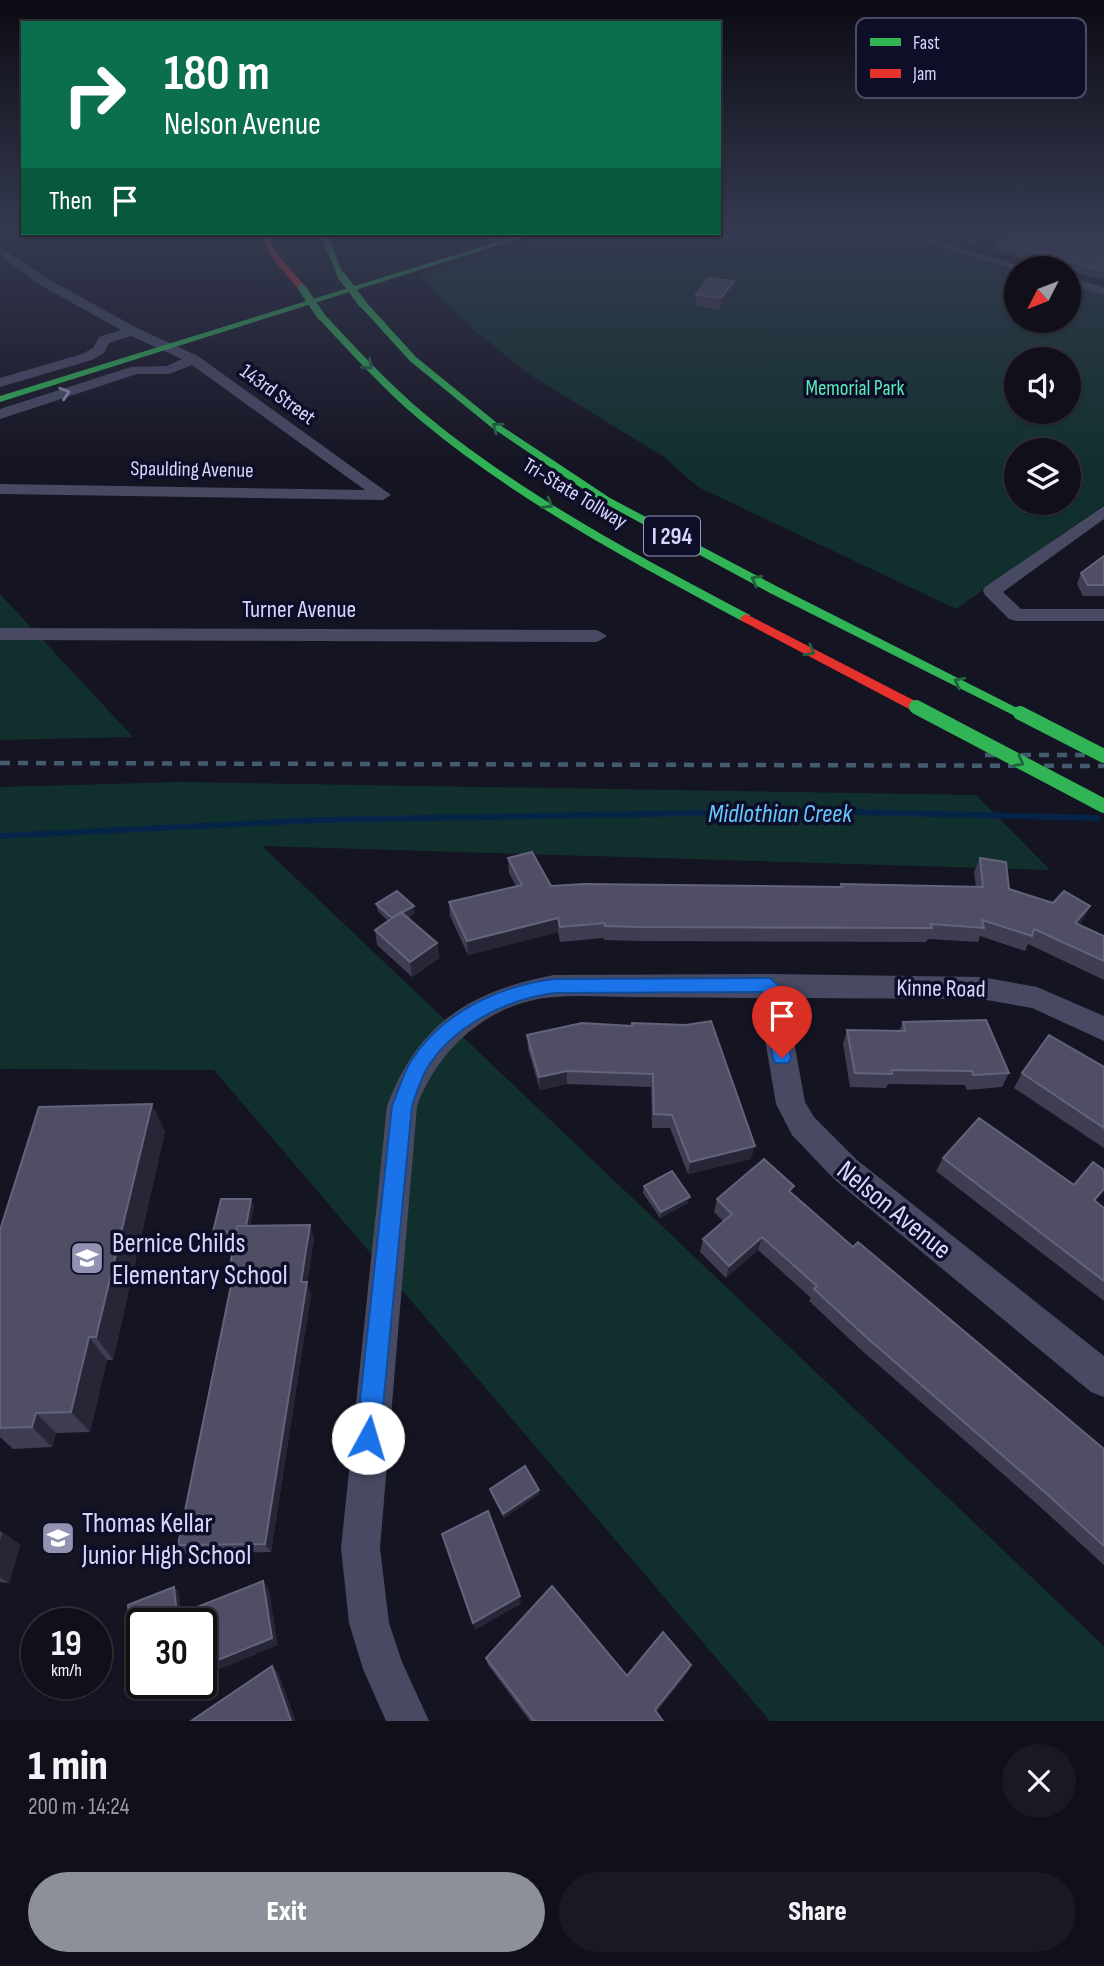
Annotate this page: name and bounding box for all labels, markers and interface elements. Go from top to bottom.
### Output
legend [856,18,1086,98]
text: Fast [913,32,940,55]
text: 180 m [164,45,270,104]
icon: right [49,49,140,140]
text: Jam [912,63,936,86]
text: Nelson Avenue [164,105,321,144]
icon: arrive [106,182,144,220]
text: Then [49,186,92,217]
north arrow [1004,256,1082,332]
map controls [1004,256,1081,515]
button: sound [1004,347,1081,424]
one-way arrow [360,356,373,369]
street label: 143rd Street [235,359,320,430]
park label: Memorial Park [805,376,905,401]
one-way arrow [58,387,71,401]
one-way arrow [492,423,505,435]
button: layers [1004,438,1081,515]
street label: Tri-State Tollway [518,453,631,534]
street label: Spaulding Avenue [130,456,254,483]
one-way arrow [540,495,553,508]
road number: I 294 [644,516,700,556]
one-way arrow [750,575,763,588]
street label: Turner Avenue [242,595,356,624]
one-way arrow [803,643,815,656]
one-way arrow [954,677,966,691]
one-way arrow [1012,754,1024,767]
water label: Midlothian Creek [708,799,853,830]
street label: Kinne Road [896,973,986,1004]
pin [752,986,812,1058]
icon: arrive [763,997,801,1035]
street label: Nelson Avenue [830,1154,958,1266]
place label: Bernice Childs Elementary School [112,1227,288,1292]
school or university icon: Bernice Childs Elementary School [68,1239,106,1277]
position arrow [331,1401,405,1475]
place label: Thomas Kellar Junior High School [81,1507,251,1572]
school or university icon: Thomas Kellar Junior High School [39,1519,77,1557]
speed limit sign: 30 [126,1608,217,1699]
text: 19 [51,1623,82,1666]
text: km/h [51,1660,82,1681]
text: 1 min [28,1741,108,1792]
button: close [1002,1744,1076,1818]
text: 200 m · 14:24 [28,1793,129,1821]
button: Exit [28,1872,545,1952]
button: Share [559,1872,1076,1952]

